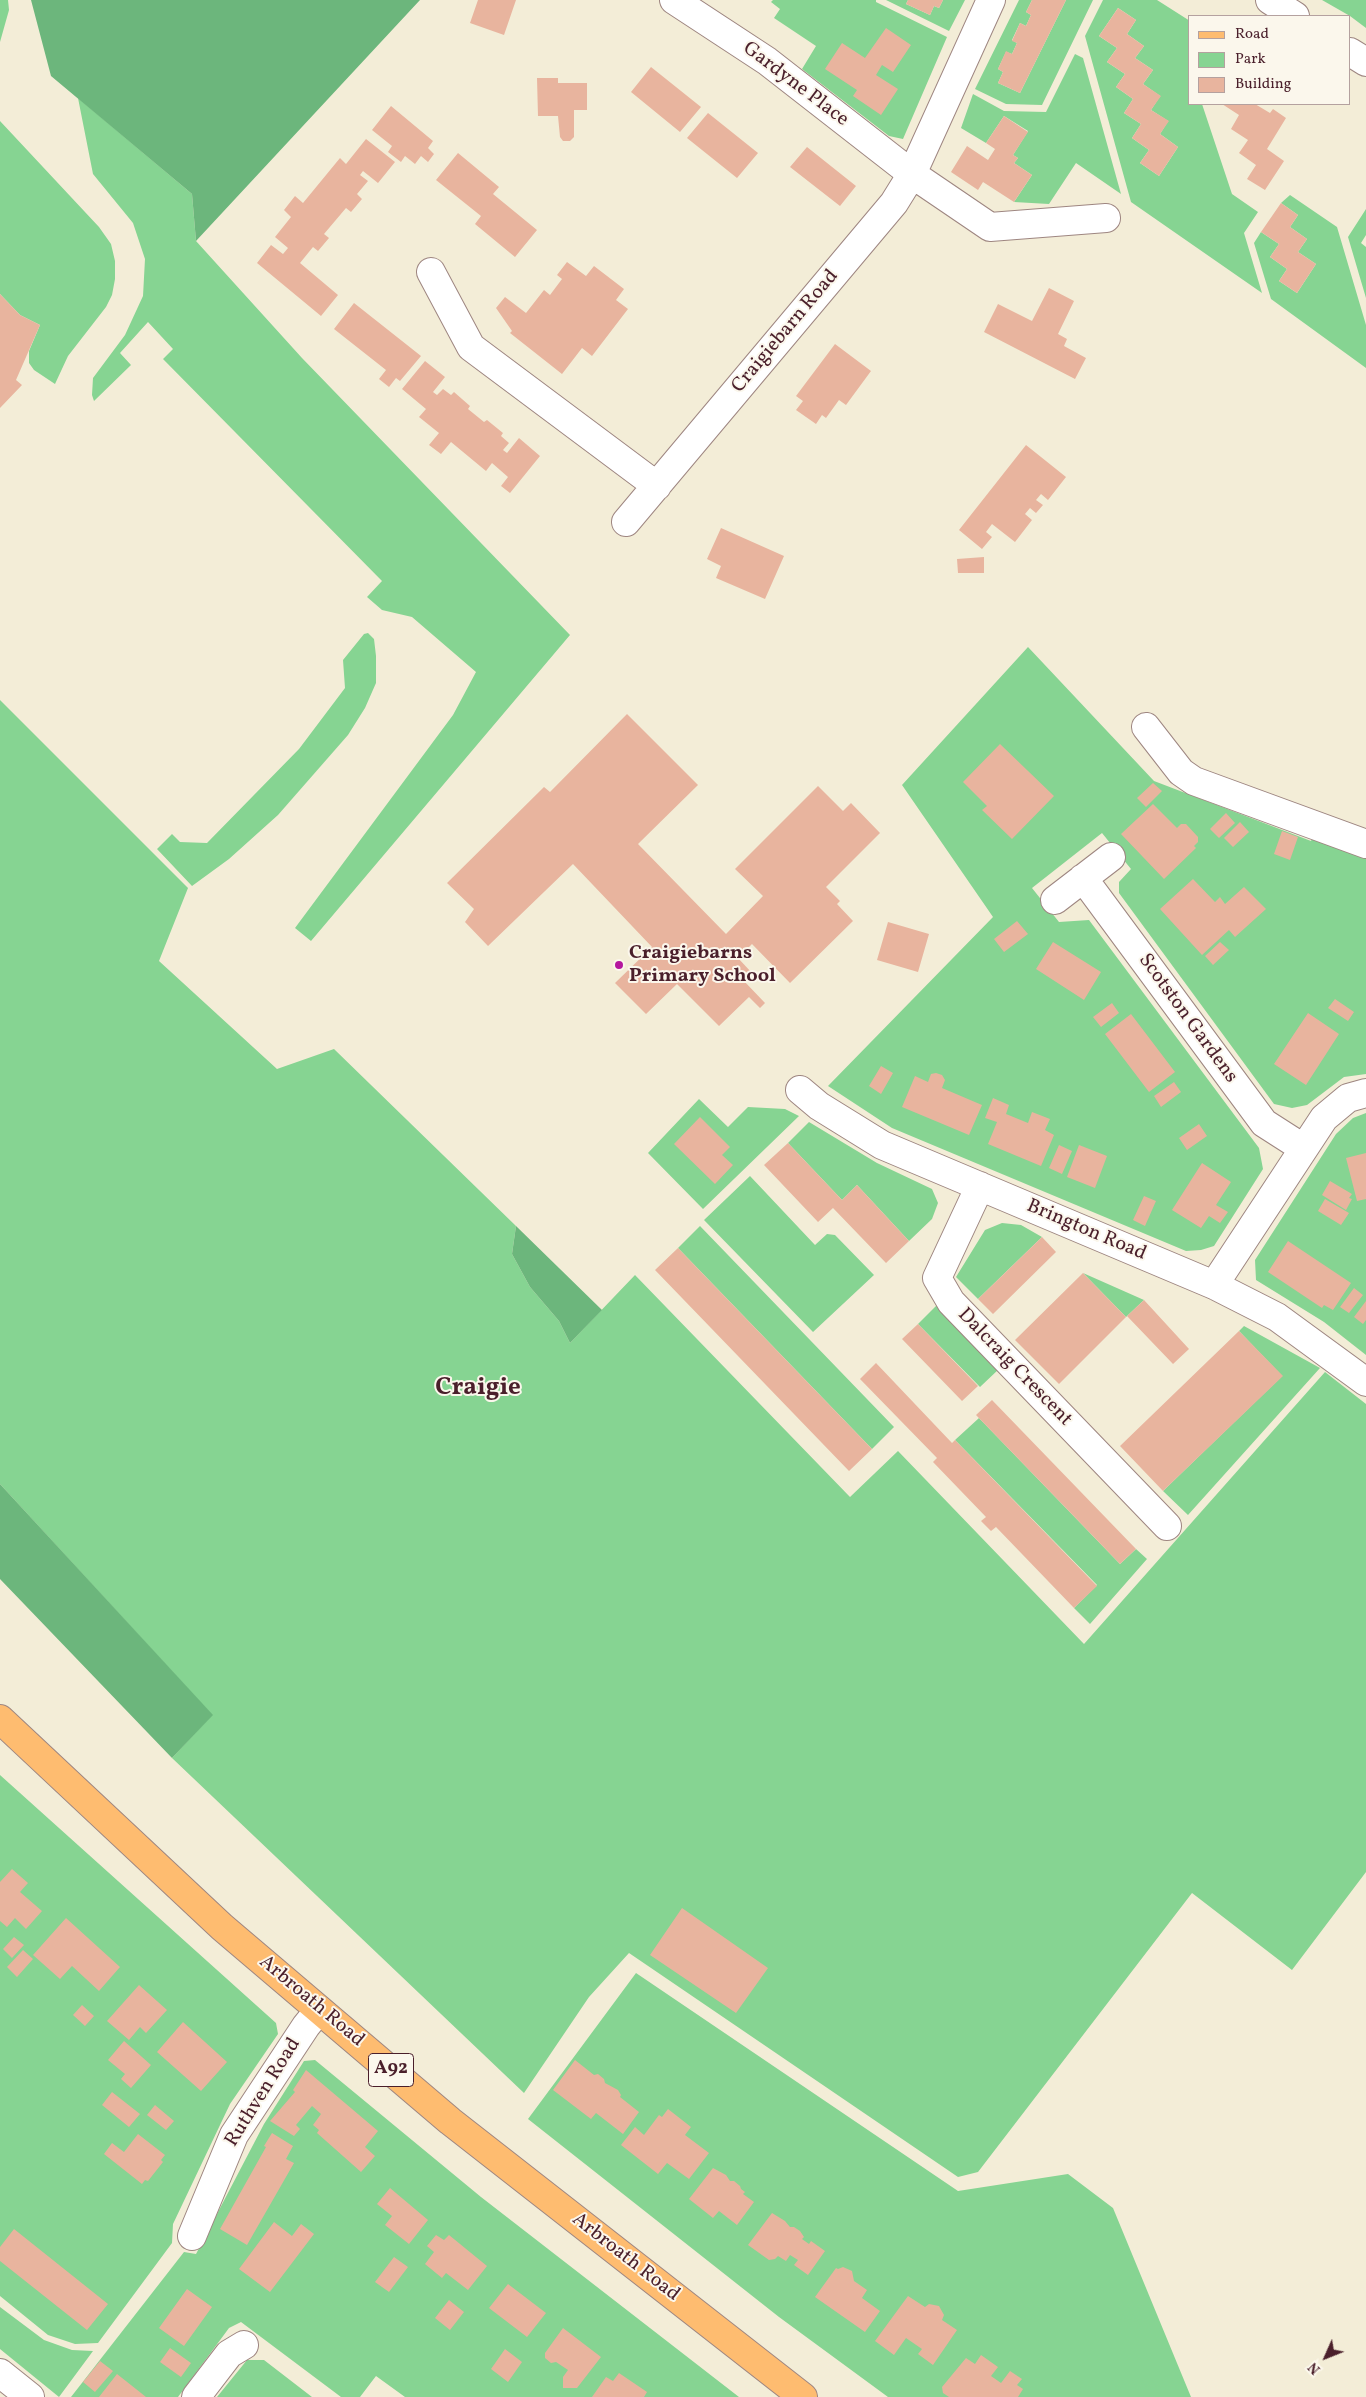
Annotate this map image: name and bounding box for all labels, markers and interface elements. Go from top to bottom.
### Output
legend [1188,15,1351,105]
text: Road [1235,24,1269,45]
street label: Gardyne Place [737,37,853,133]
text: Park [1235,49,1266,70]
text: Building [1235,74,1291,95]
street label: Craigiebarn Road [727,265,845,399]
place label: Craigiebarns Primary School [629,942,776,989]
street label: Scotston Gardens [1132,950,1242,1088]
marker: Craigiebarns Primary School [613,959,625,971]
street label: Brington Road [1023,1195,1149,1267]
street label: Dalcraig Crescent [952,1304,1076,1432]
district label: Craigie [435,1374,521,1404]
street label: Arbroath Road [253,1951,369,2053]
street label: Ruthven Road [221,2034,307,2152]
road number: A92 [368,2054,414,2086]
street label: Arbroath Road [566,2208,684,2308]
north arrow [1301,2332,1351,2382]
text: N [1304,2358,1325,2378]

